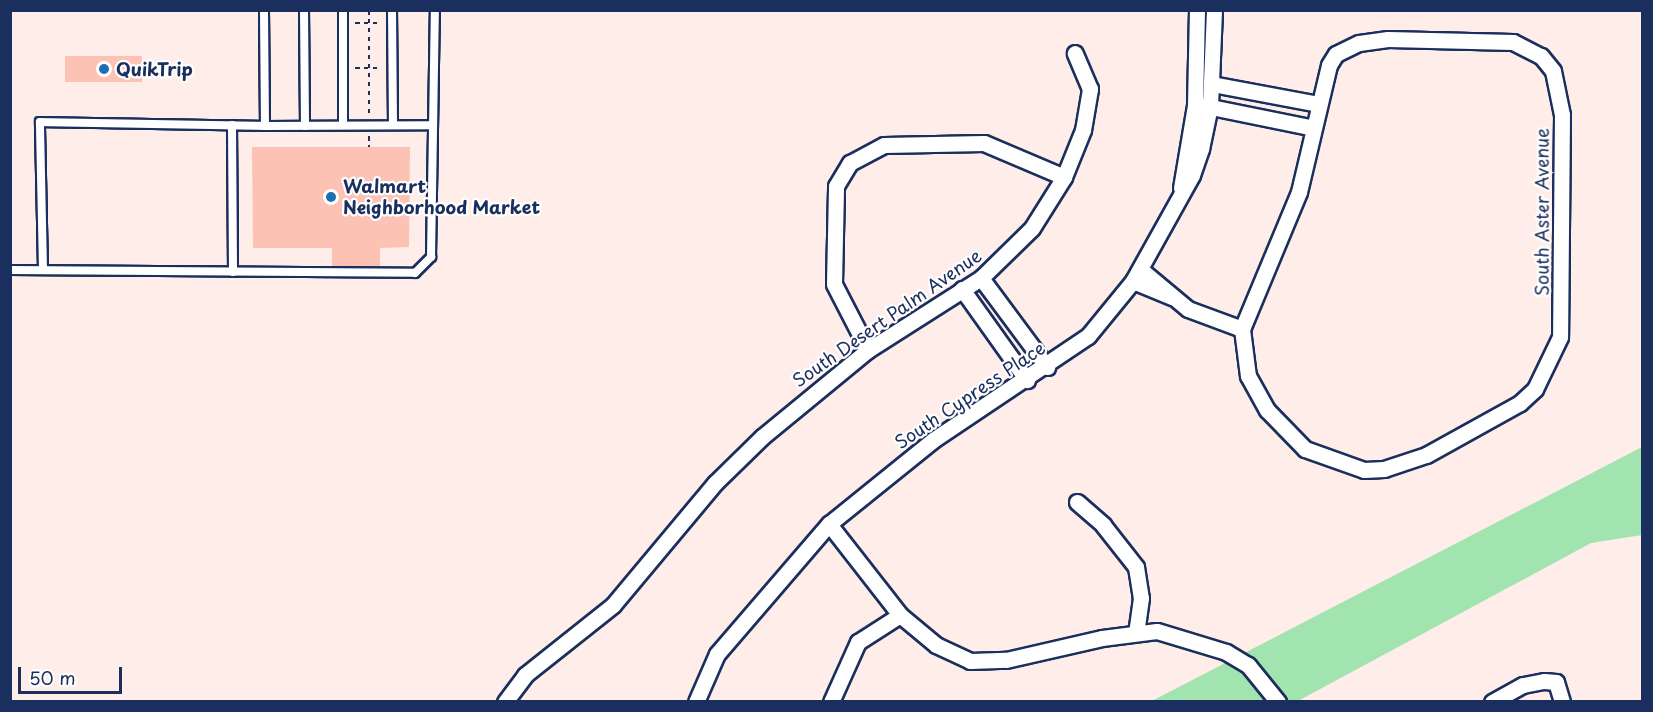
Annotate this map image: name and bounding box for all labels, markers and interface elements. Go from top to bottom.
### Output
place label: QuikTrip [116,58,193,80]
marker: QuikTrip [97,62,111,76]
street label: South Aster Avenue [1531,127,1553,297]
place label: Walmart Neighborhood Market [343,176,541,219]
marker: Walmart Neighborhood Market [324,190,338,204]
street label: South Desert Palm Avenue [787,244,987,392]
street label: South Cypress Place [891,337,1049,453]
scale bar [21,655,124,693]
text: 50 m [29,664,76,691]

